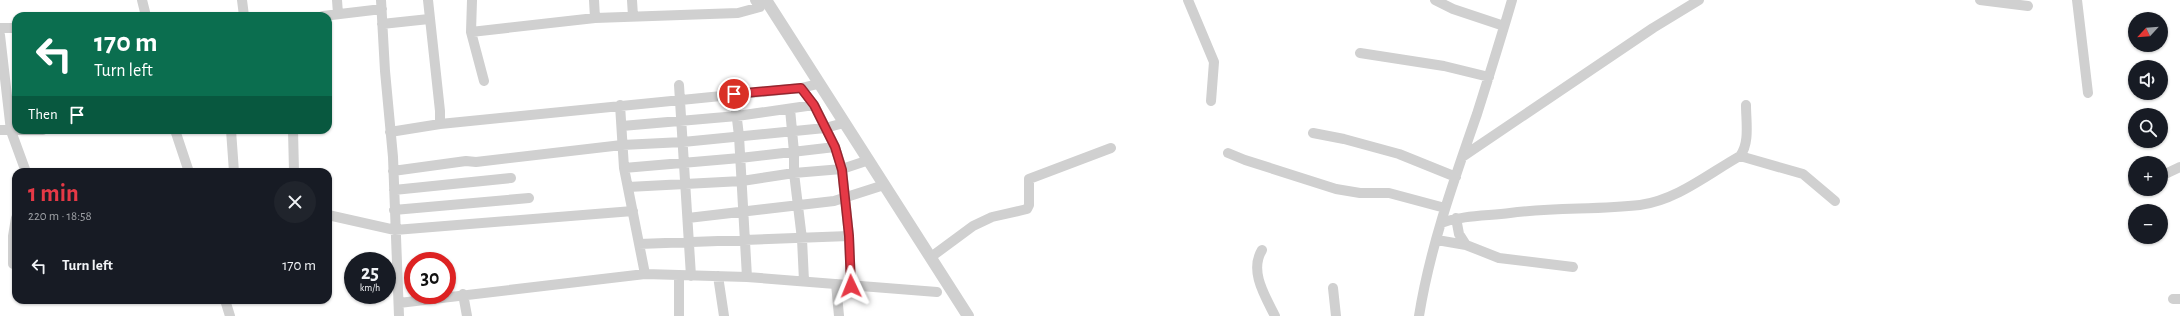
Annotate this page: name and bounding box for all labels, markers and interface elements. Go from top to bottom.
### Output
north arrow [2128,12,2168,52]
map controls [2128,12,2168,244]
icon: left [28,28,80,80]
text: 170 m [94,29,158,57]
button: sound [2128,60,2168,100]
text: Turn left [94,62,153,80]
pin [717,77,751,111]
icon: arrive [723,83,745,105]
icon: arrive [66,104,88,126]
text: Then [28,107,58,122]
button: search [2128,108,2168,148]
button: + [2128,156,2168,196]
button: close [274,181,316,223]
text: 1 min [28,182,79,206]
button: − [2128,204,2168,244]
text: 220 m · 18:58 [28,210,92,223]
speed limit sign: 30 [404,252,456,304]
icon: left [28,255,50,277]
text: Turn left [62,258,113,273]
text: 170 m [282,258,316,273]
text: 25 [361,263,379,283]
position arrow [830,265,872,307]
text: km/h [360,283,380,293]

